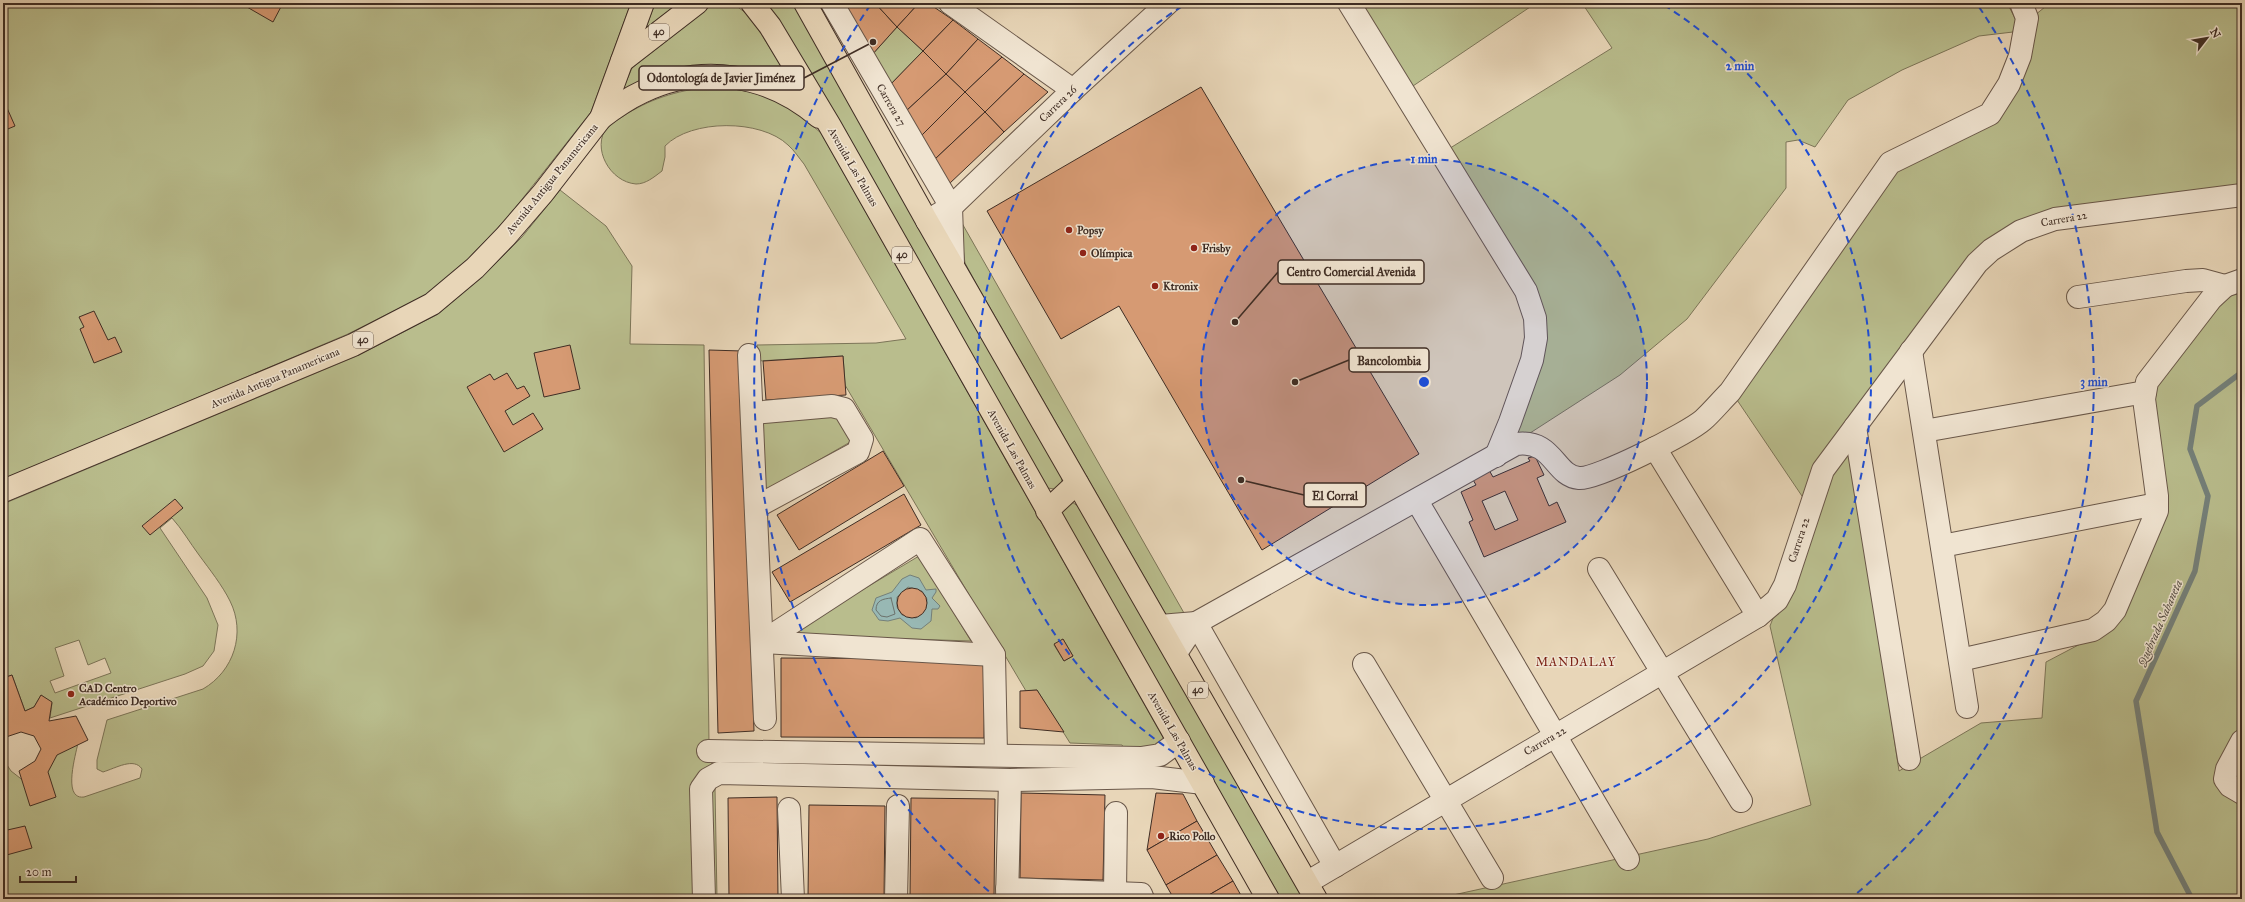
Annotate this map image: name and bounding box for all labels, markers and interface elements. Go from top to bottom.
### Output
north arrow [2187,18,2227,58]
road number: 40 [649,24,669,40]
text: N [2207,26,2223,41]
text: 2 min [1726,59,1755,73]
callout: Odontología de Javier Jiménez [639,66,804,90]
text: Odontología de Javier Jiménez [647,71,796,86]
street label: Carrera 27 [874,81,908,129]
street label: Carrera 26 [1037,83,1080,125]
street label: Avenida Antigua Panamericana [503,121,601,238]
street label: Avenida Las Palmas [825,124,881,209]
text: 1 min [1410,152,1438,166]
street label: Carrera 22 [2040,208,2089,229]
place label: Popsy [1077,224,1104,238]
marker: Popsy [1064,225,1074,235]
place label: Frisby [1202,242,1231,256]
marker: Frisby [1189,243,1199,253]
road number: 40 [892,247,912,263]
place label: Olímpica [1091,247,1133,261]
marker: Olímpica [1078,248,1088,258]
callout: Centro Comercial Avenida [1278,260,1424,284]
text: Centro Comercial Avenida [1286,265,1416,279]
place label: Ktronix [1163,280,1198,293]
marker: Ktronix [1150,281,1160,291]
road number: 40 [353,332,373,348]
street label: Avenida Antigua Panamericana [208,345,342,411]
callout: Bancolombia [1349,348,1429,372]
text: Bancolombia [1357,354,1422,368]
centre of rings [1417,375,1431,389]
text: 3 min [2080,375,2108,390]
street label: Avenida Las Palmas [984,406,1039,491]
callout: El Corral [1304,483,1366,507]
text: El Corral [1312,489,1359,503]
street label: Carrera 22 [1786,515,1813,564]
water label: Quebrada Sabaneta [2134,578,2185,669]
district label: MANDALAY [1536,655,1616,669]
place label: CAD Centro Académico Deportivo [78,682,177,709]
road number: 40 [1188,682,1208,698]
street label: Avenida Las Palmas [1145,688,1201,773]
marker: CAD Centro Académico Deportivo [66,689,76,699]
street label: Carrera 22 [1521,723,1569,758]
place label: Rico Pollo [1169,830,1216,843]
marker: Rico Pollo [1156,831,1166,841]
scale bar [20,858,76,884]
text: 20 m [26,865,52,879]

